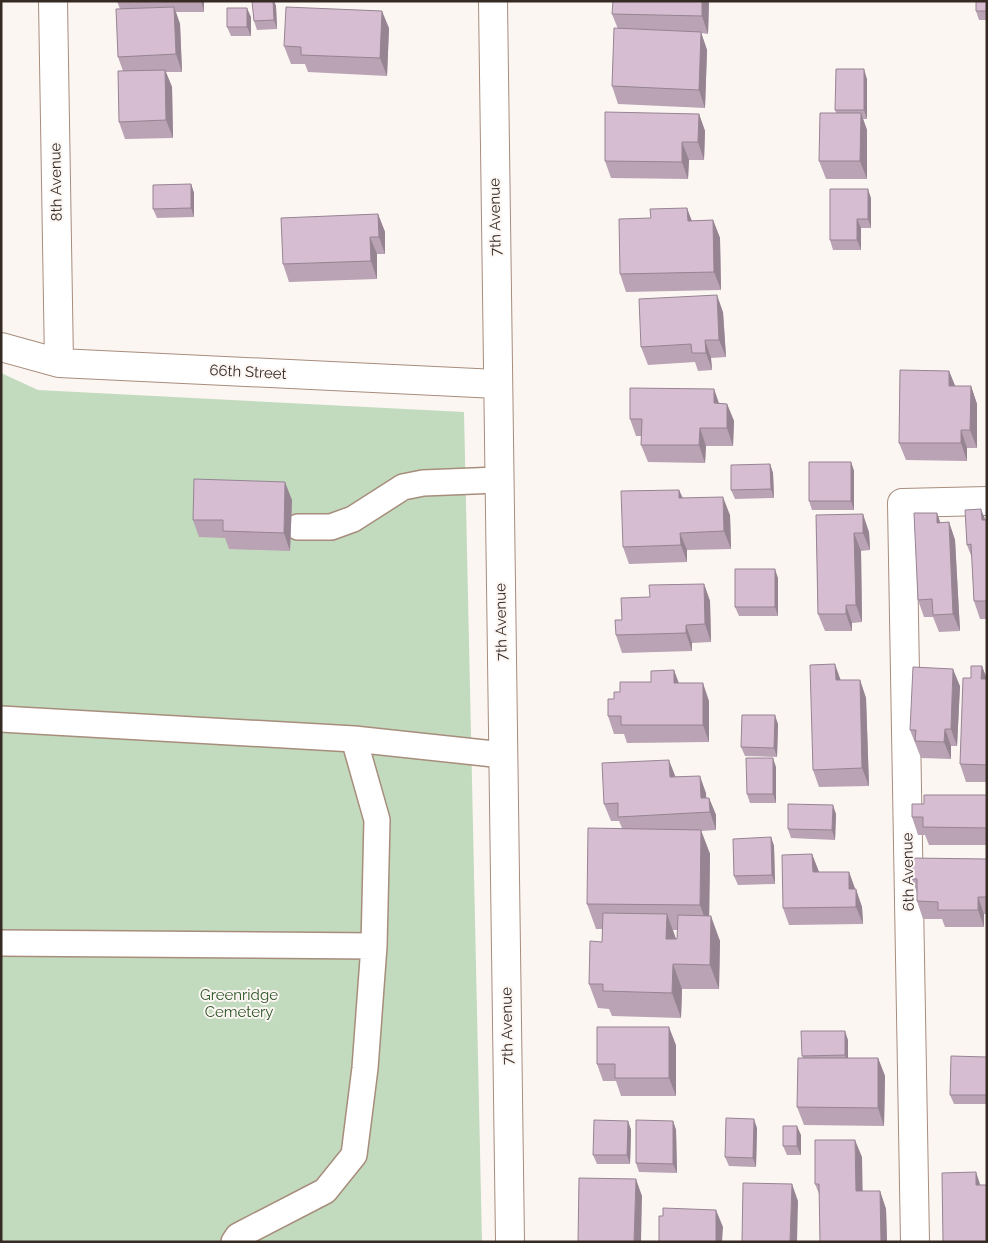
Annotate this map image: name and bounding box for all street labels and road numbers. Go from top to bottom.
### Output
street label: 8th Avenue [46,142,66,221]
street label: 7th Avenue [485,178,505,256]
street label: 66th Street [209,361,287,383]
street label: 7th Avenue [491,583,511,661]
street label: 6th Avenue [898,832,918,912]
street label: 7th Avenue [497,987,517,1065]

